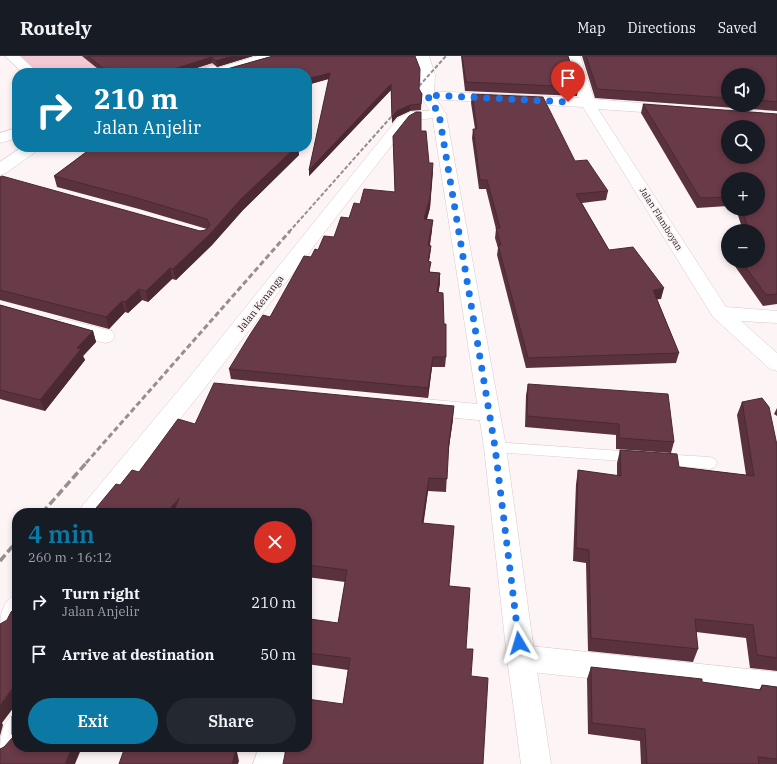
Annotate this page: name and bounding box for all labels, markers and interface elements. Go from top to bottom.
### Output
text: Routely [20,16,92,40]
text: Map [577,19,606,37]
text: Directions [628,19,696,37]
text: Saved [718,19,757,37]
pin [551,61,585,102]
icon: arrive [557,67,579,89]
map controls [721,68,765,268]
button: sound [721,68,765,112]
text: 210 m [94,80,178,117]
icon: right [28,84,80,136]
text: Jalan Anjelir [94,116,201,139]
button: search [721,120,765,164]
button: + [721,172,765,216]
street label: Jalan Flamboyan [638,185,685,252]
button: − [721,224,765,268]
street label: Jalan Kenanga [234,272,287,334]
text: 4 min [28,518,95,550]
button: close [254,521,296,563]
text: 260 m · 16:12 [28,549,112,566]
text: Turn right [62,584,140,603]
icon: right [28,591,50,613]
text: 210 m [251,593,296,612]
text: Jalan Anjelir [62,603,139,620]
position arrow [498,622,540,664]
icon: arrive [28,643,50,665]
text: Arrive at destination [62,645,214,664]
text: 50 m [260,645,296,664]
button: Exit [28,698,158,744]
button: Share [166,698,296,744]

